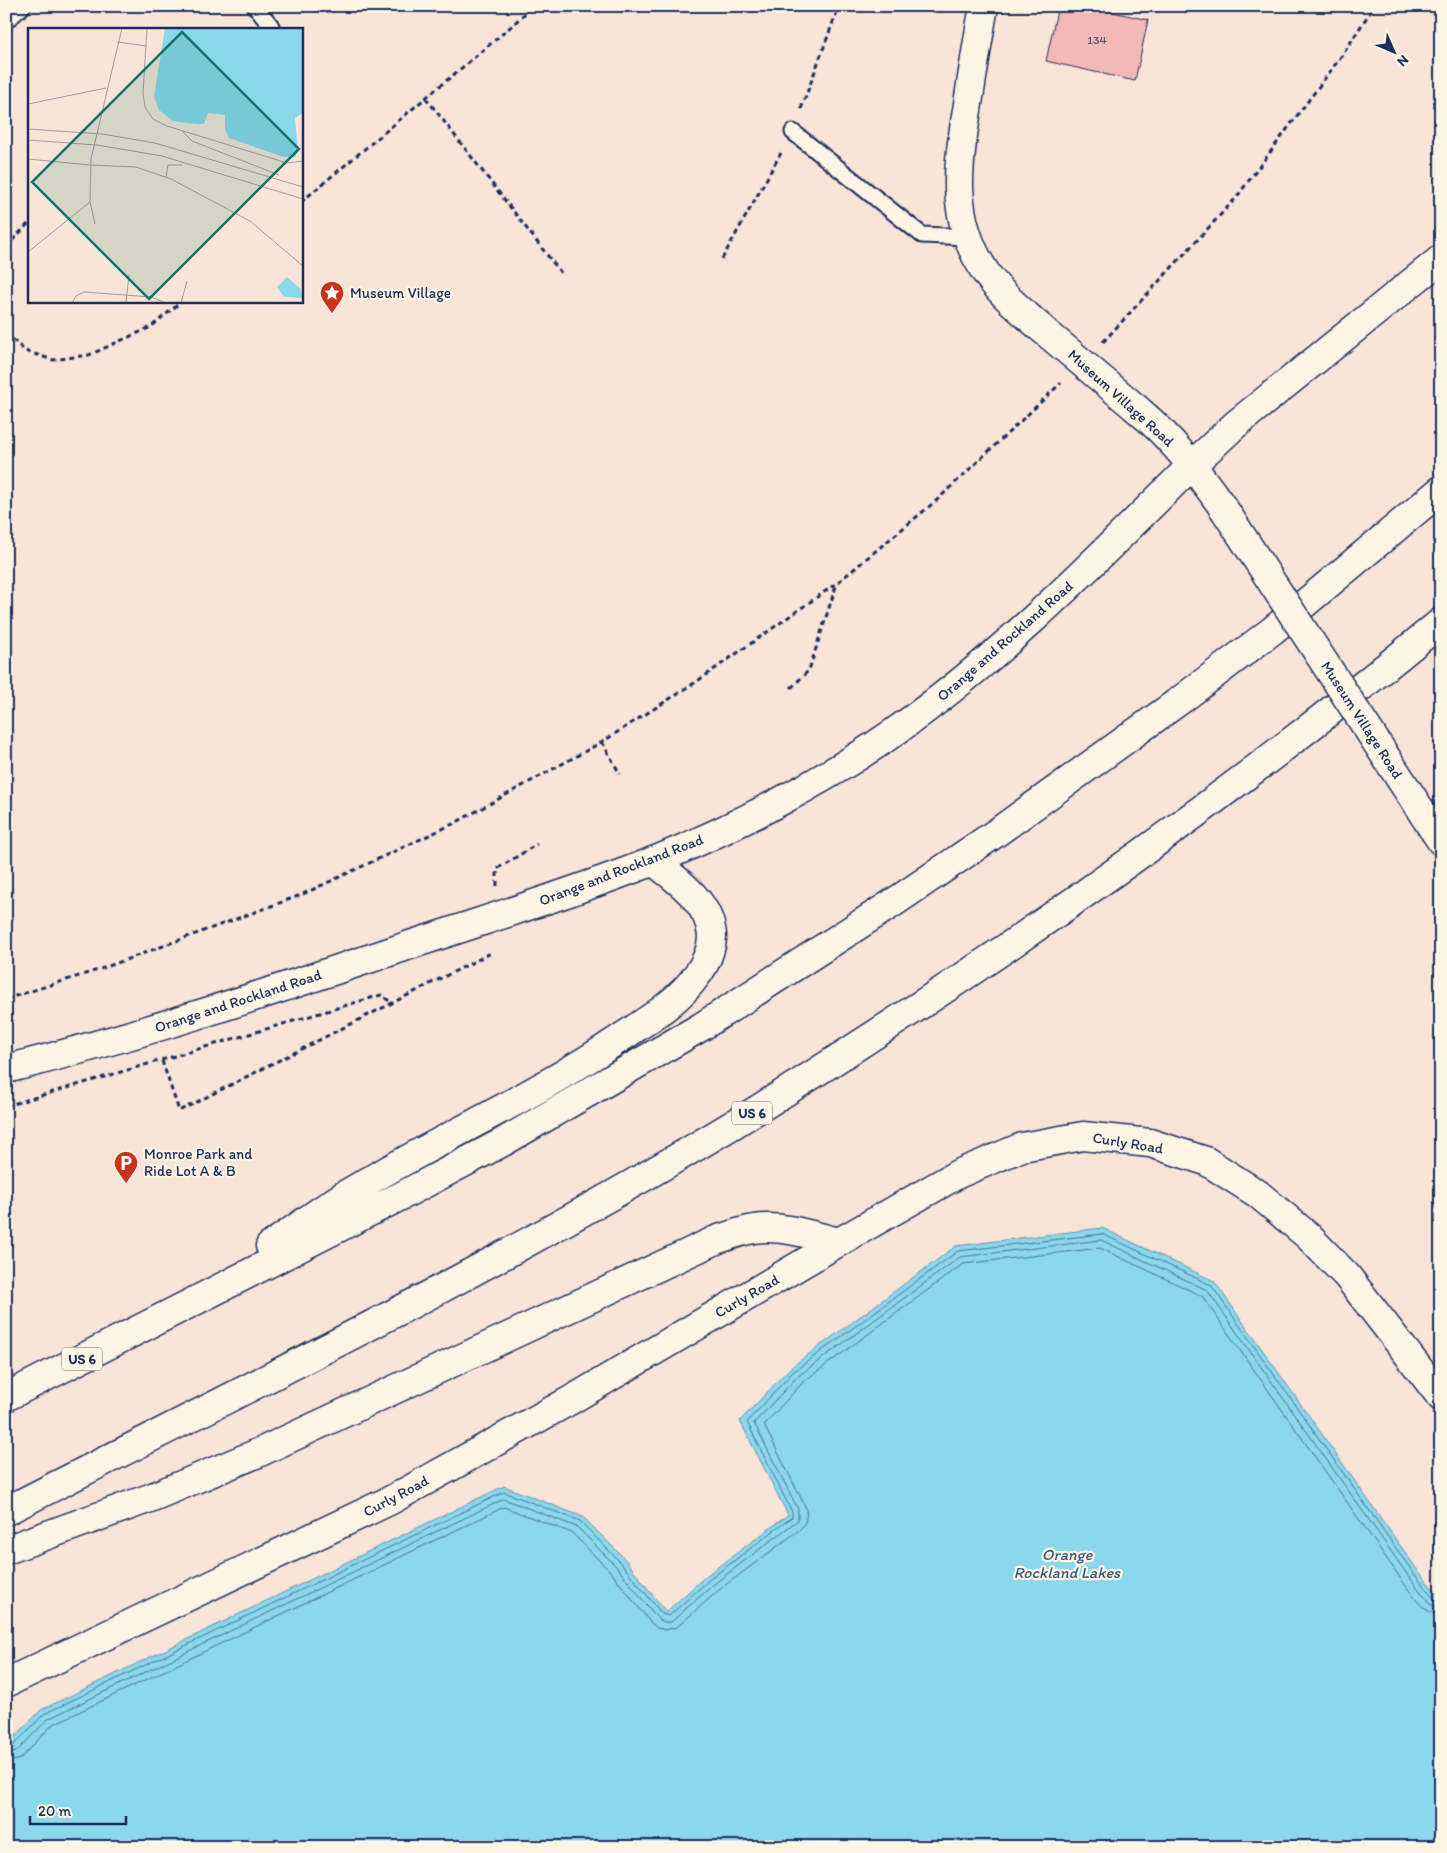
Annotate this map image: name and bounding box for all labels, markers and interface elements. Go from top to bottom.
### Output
inset map [28,28,302,302]
north arrow [1370,28,1420,78]
house number: 134 [1087,33,1107,47]
text: N [1393,51,1412,70]
place icon: Museum Village [319,280,345,314]
place label: Museum Village [350,284,451,302]
street label: Museum Village Road [1064,346,1178,450]
street label: Orange and Rockland Road [933,577,1077,705]
street label: Museum Village Road [1317,658,1407,782]
street label: Orange and Rockland Road [536,830,706,910]
street label: Orange and Rockland Road [152,966,324,1036]
road number: US 6 [732,1102,772,1124]
street label: Curly Road [1091,1129,1165,1158]
place label: Monroe Park and Ride Lot A & B [144,1145,252,1180]
parking icon: Monroe Park and Ride Lot A & B [113,1150,139,1184]
street label: Curly Road [712,1270,783,1322]
road number: US 6 [62,1348,102,1370]
street label: Curly Road [360,1471,432,1521]
water label: Orange Rockland Lakes [1014,1545,1121,1582]
scale bar [30,1793,126,1825]
text: 20 m [38,1802,72,1820]

